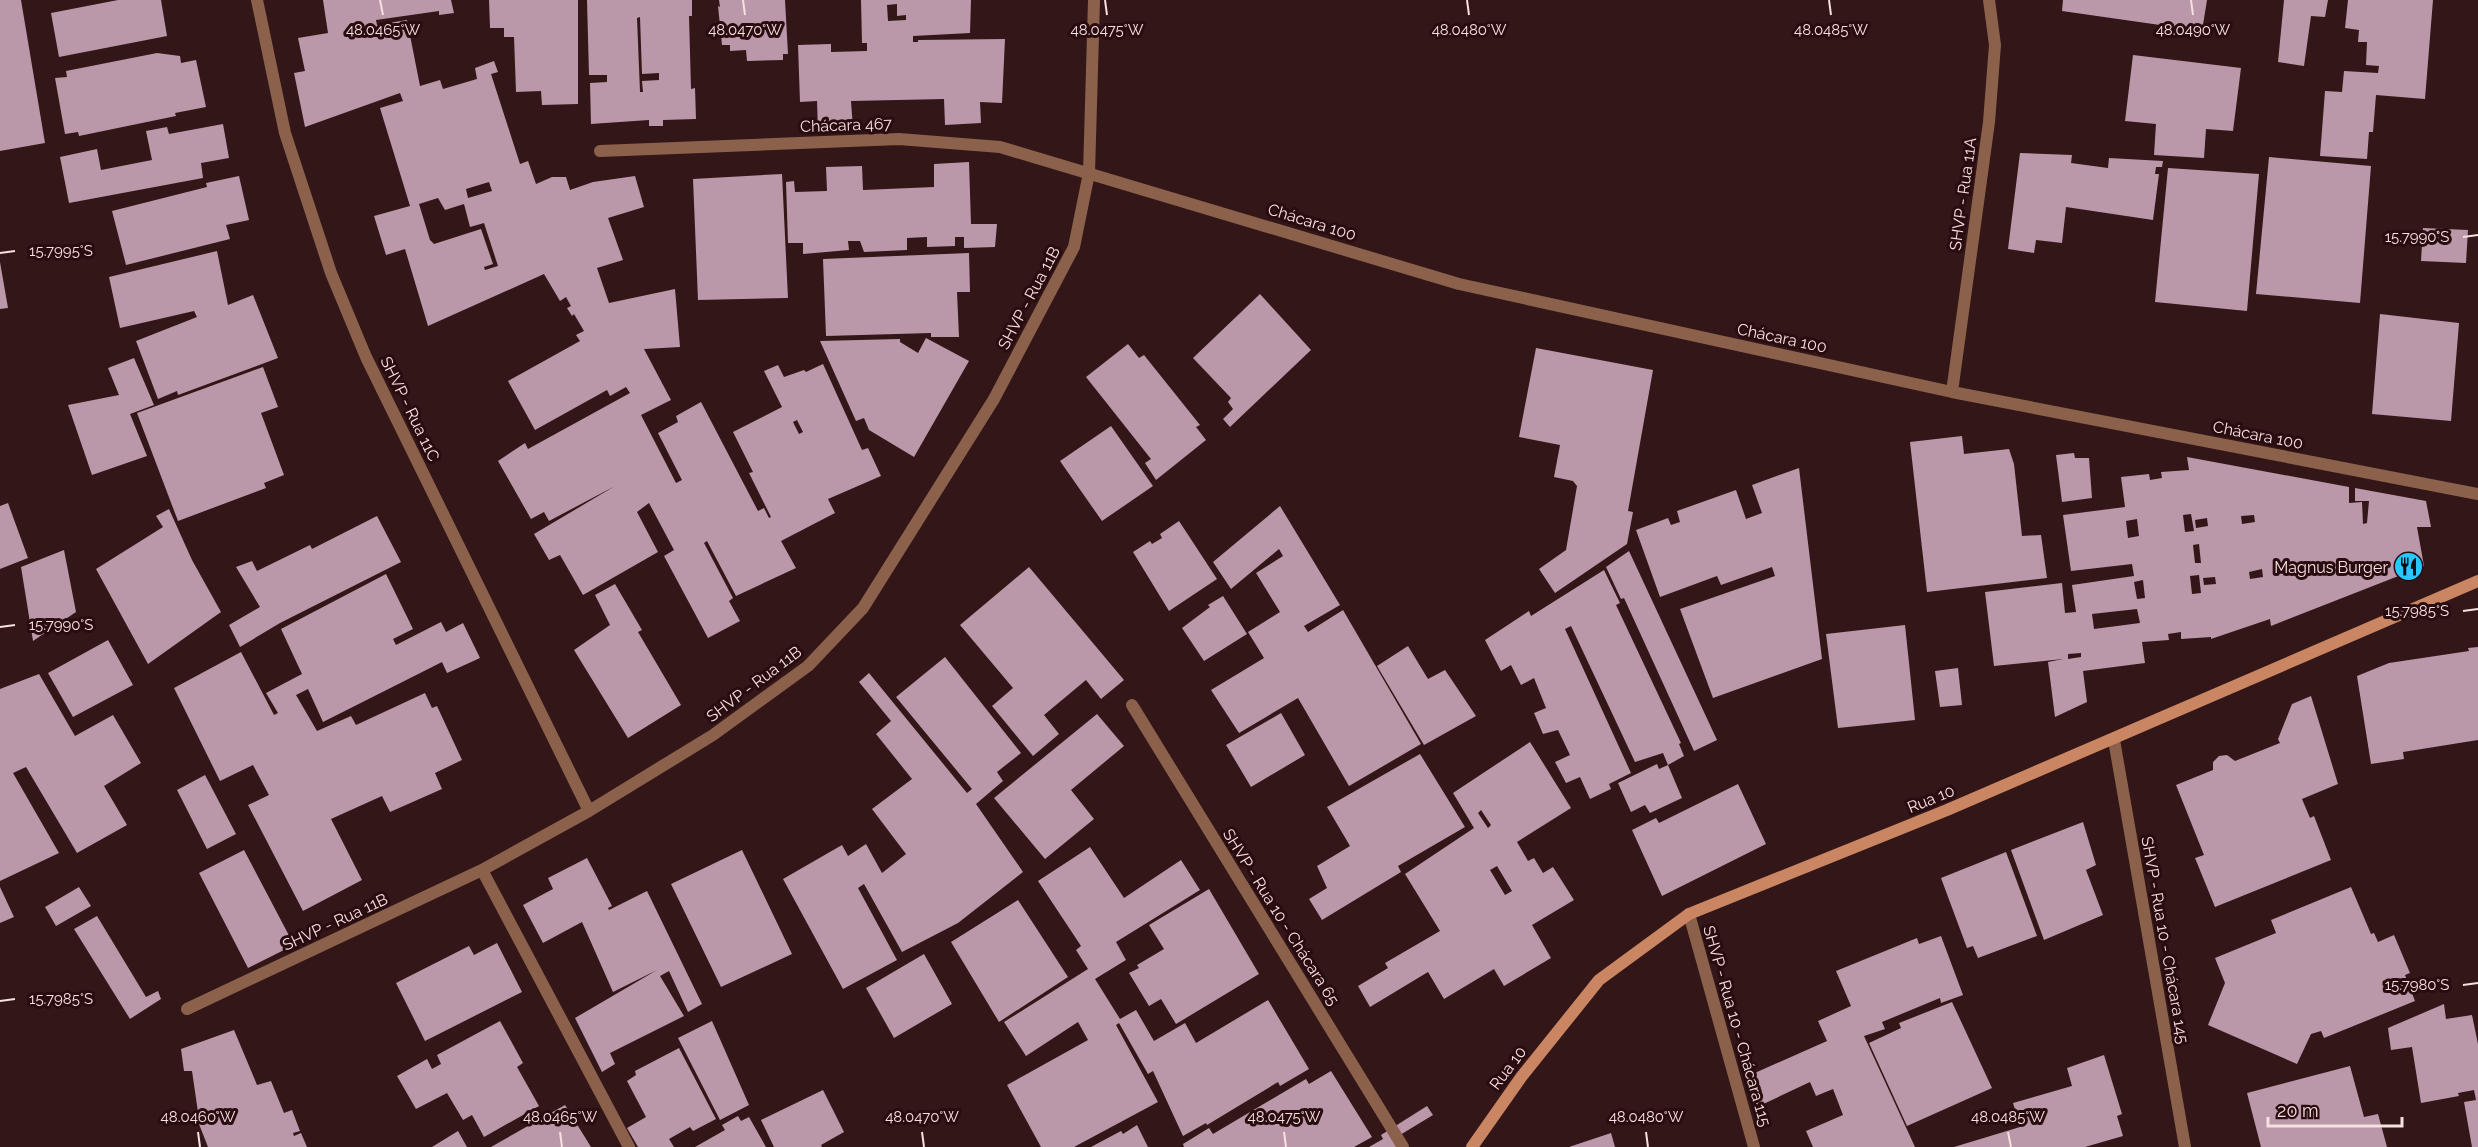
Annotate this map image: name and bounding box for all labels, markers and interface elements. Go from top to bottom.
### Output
text: 48.0465°W [346,21,420,39]
text: 48.0470°W [708,21,782,39]
text: 48.0475°W [1071,21,1144,39]
text: 48.0480°W [1432,21,1507,39]
text: 48.0485°W [1794,21,1868,39]
text: 48.0490°W [2156,21,2231,39]
street label: Chácara 467 [800,114,893,136]
street label: SHVP - Rua 11A [1946,136,1980,252]
street label: Chácara 100 [1266,200,1358,244]
text: 15.7990°S [2385,228,2449,246]
text: 15.7995°S [29,242,93,260]
street label: SHVP - Rua 11B [994,243,1064,353]
street label: Chácara 100 [1735,319,1829,357]
street label: SHVP - Rua 11C [376,354,444,464]
street label: Chácara 100 [2211,417,2305,453]
restaurant icon: Magnus Burger [2393,551,2425,583]
place label: Magnus Burger [2274,558,2388,577]
text: 15.7985°S [2385,602,2449,620]
text: 15.7990°S [29,616,93,634]
street label: SHVP - Rua 11B [703,642,805,726]
street label: Rua 10 [1905,781,1957,817]
street label: SHVP - Rua 10 - Chácara 65 [1219,825,1343,1009]
street label: SHVP - Rua 10 - Chácara 145 [2137,835,2193,1045]
street label: SHVP - Rua 11B [279,889,391,955]
street label: SHVP - Rua 10 - Chácara 115 [1699,923,1775,1129]
text: 15.7980°S [2385,976,2449,994]
text: 15.7985°S [29,990,93,1008]
street label: Rua 10 [1486,1043,1530,1093]
scale bar [2268,1090,2402,1128]
text: 20 m [2277,1100,2319,1121]
text: 48.0460°W [161,1108,236,1126]
text: 48.0465°W [523,1108,597,1126]
text: 48.0470°W [885,1108,959,1126]
text: 48.0475°W [1248,1108,1321,1126]
text: 48.0480°W [1609,1108,1684,1126]
text: 48.0485°W [1971,1108,2045,1126]

